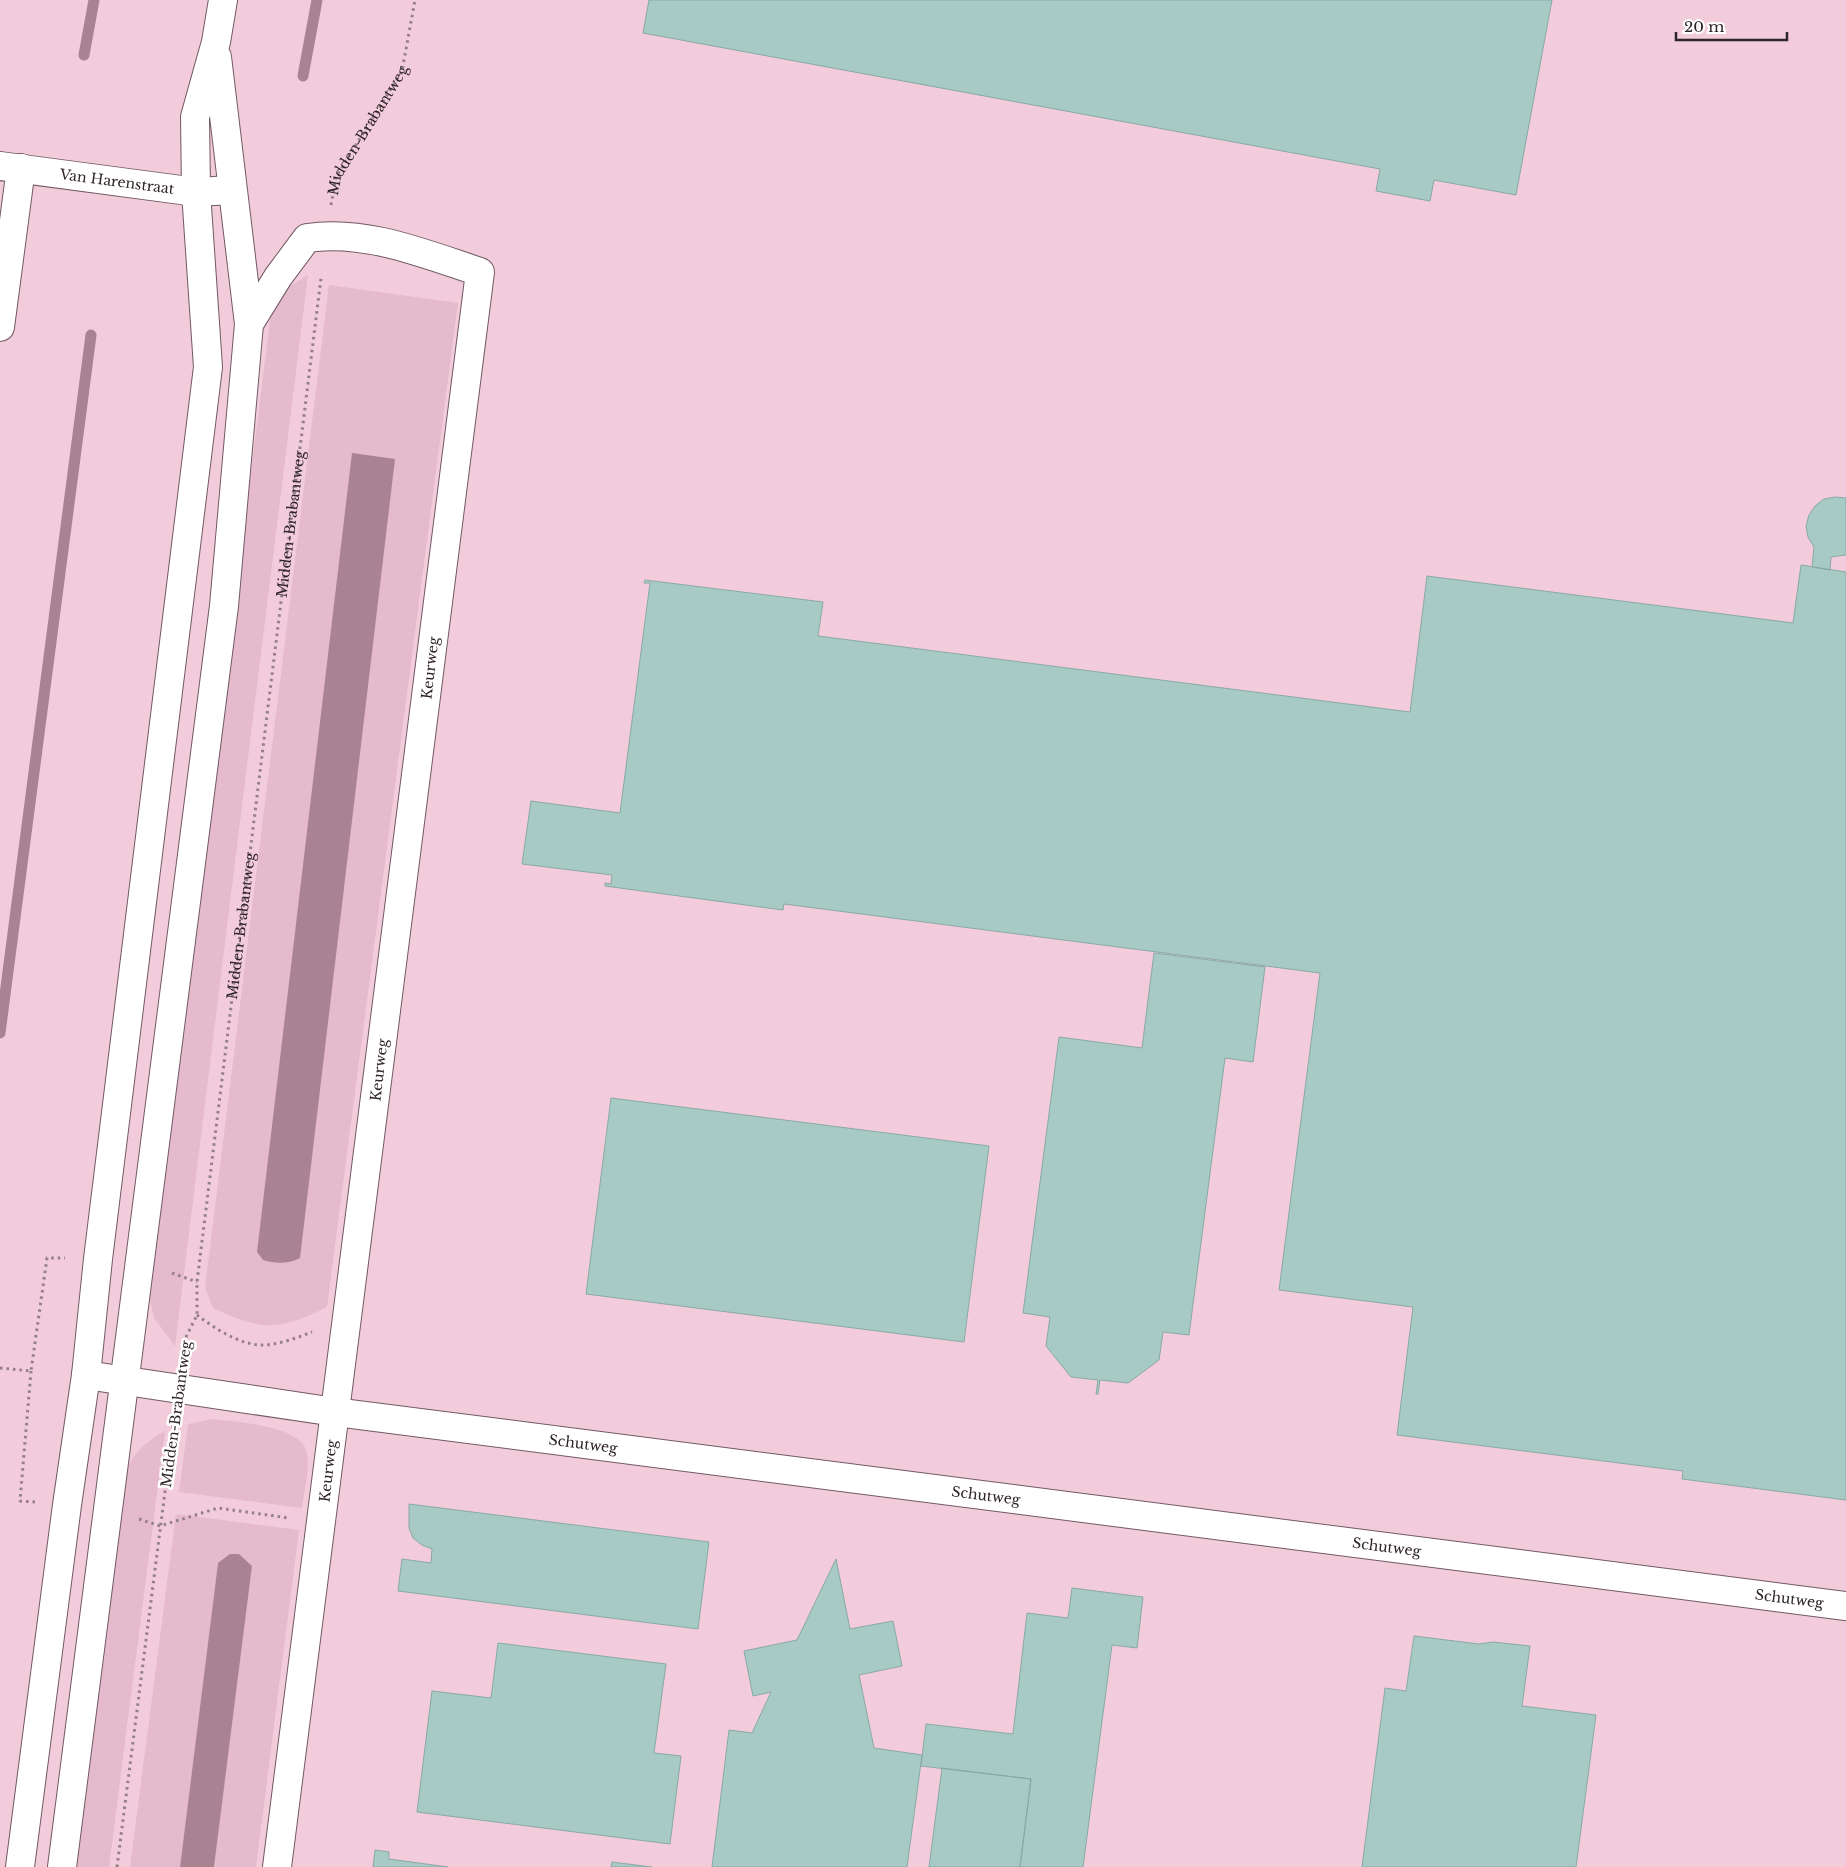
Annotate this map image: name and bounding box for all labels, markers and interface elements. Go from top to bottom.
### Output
scale bar [1676,10,1787,42]
text: 20 m [1684,17,1724,36]
street label: Midden-Brabantweg [324,64,412,197]
street label: Van Harenstraat [58,165,176,198]
street label: Midden-Brabantweg [273,449,309,599]
street label: Keurweg [417,635,443,700]
street label: Midden-Brabantweg [223,851,259,1001]
street label: Keurweg [366,1037,392,1102]
street label: Midden-Brabantweg [157,1339,195,1489]
street label: Schutweg [548,1431,619,1457]
street label: Keurweg [315,1438,341,1503]
street label: Schutweg [951,1482,1022,1509]
street label: Schutweg [1351,1534,1423,1560]
street label: Schutweg [1754,1585,1825,1612]

